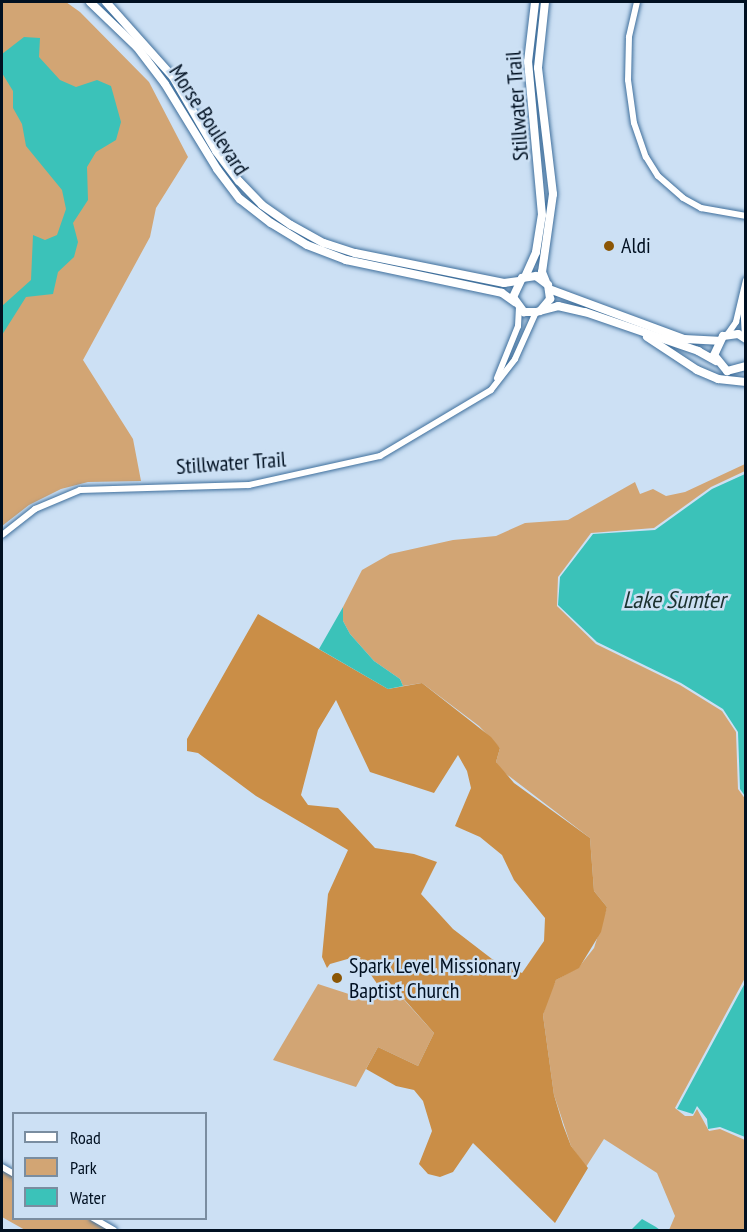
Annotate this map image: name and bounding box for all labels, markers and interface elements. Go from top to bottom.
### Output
street label: Stillwater Trail [500,50,534,162]
street label: Morse Boulevard [163,60,255,180]
place label: Aldi [621,233,651,259]
marker: Aldi [602,239,616,253]
street label: Stillwater Trail [175,446,287,480]
water label: Lake Sumter [623,586,725,614]
place label: Spark Level Missionary Baptist Church [349,952,521,1004]
marker: Spark Level Missionary Baptist Church [330,971,344,985]
legend [12,1112,207,1220]
text: Road [70,1126,101,1149]
text: Park [70,1156,97,1179]
text: Water [70,1186,106,1209]

